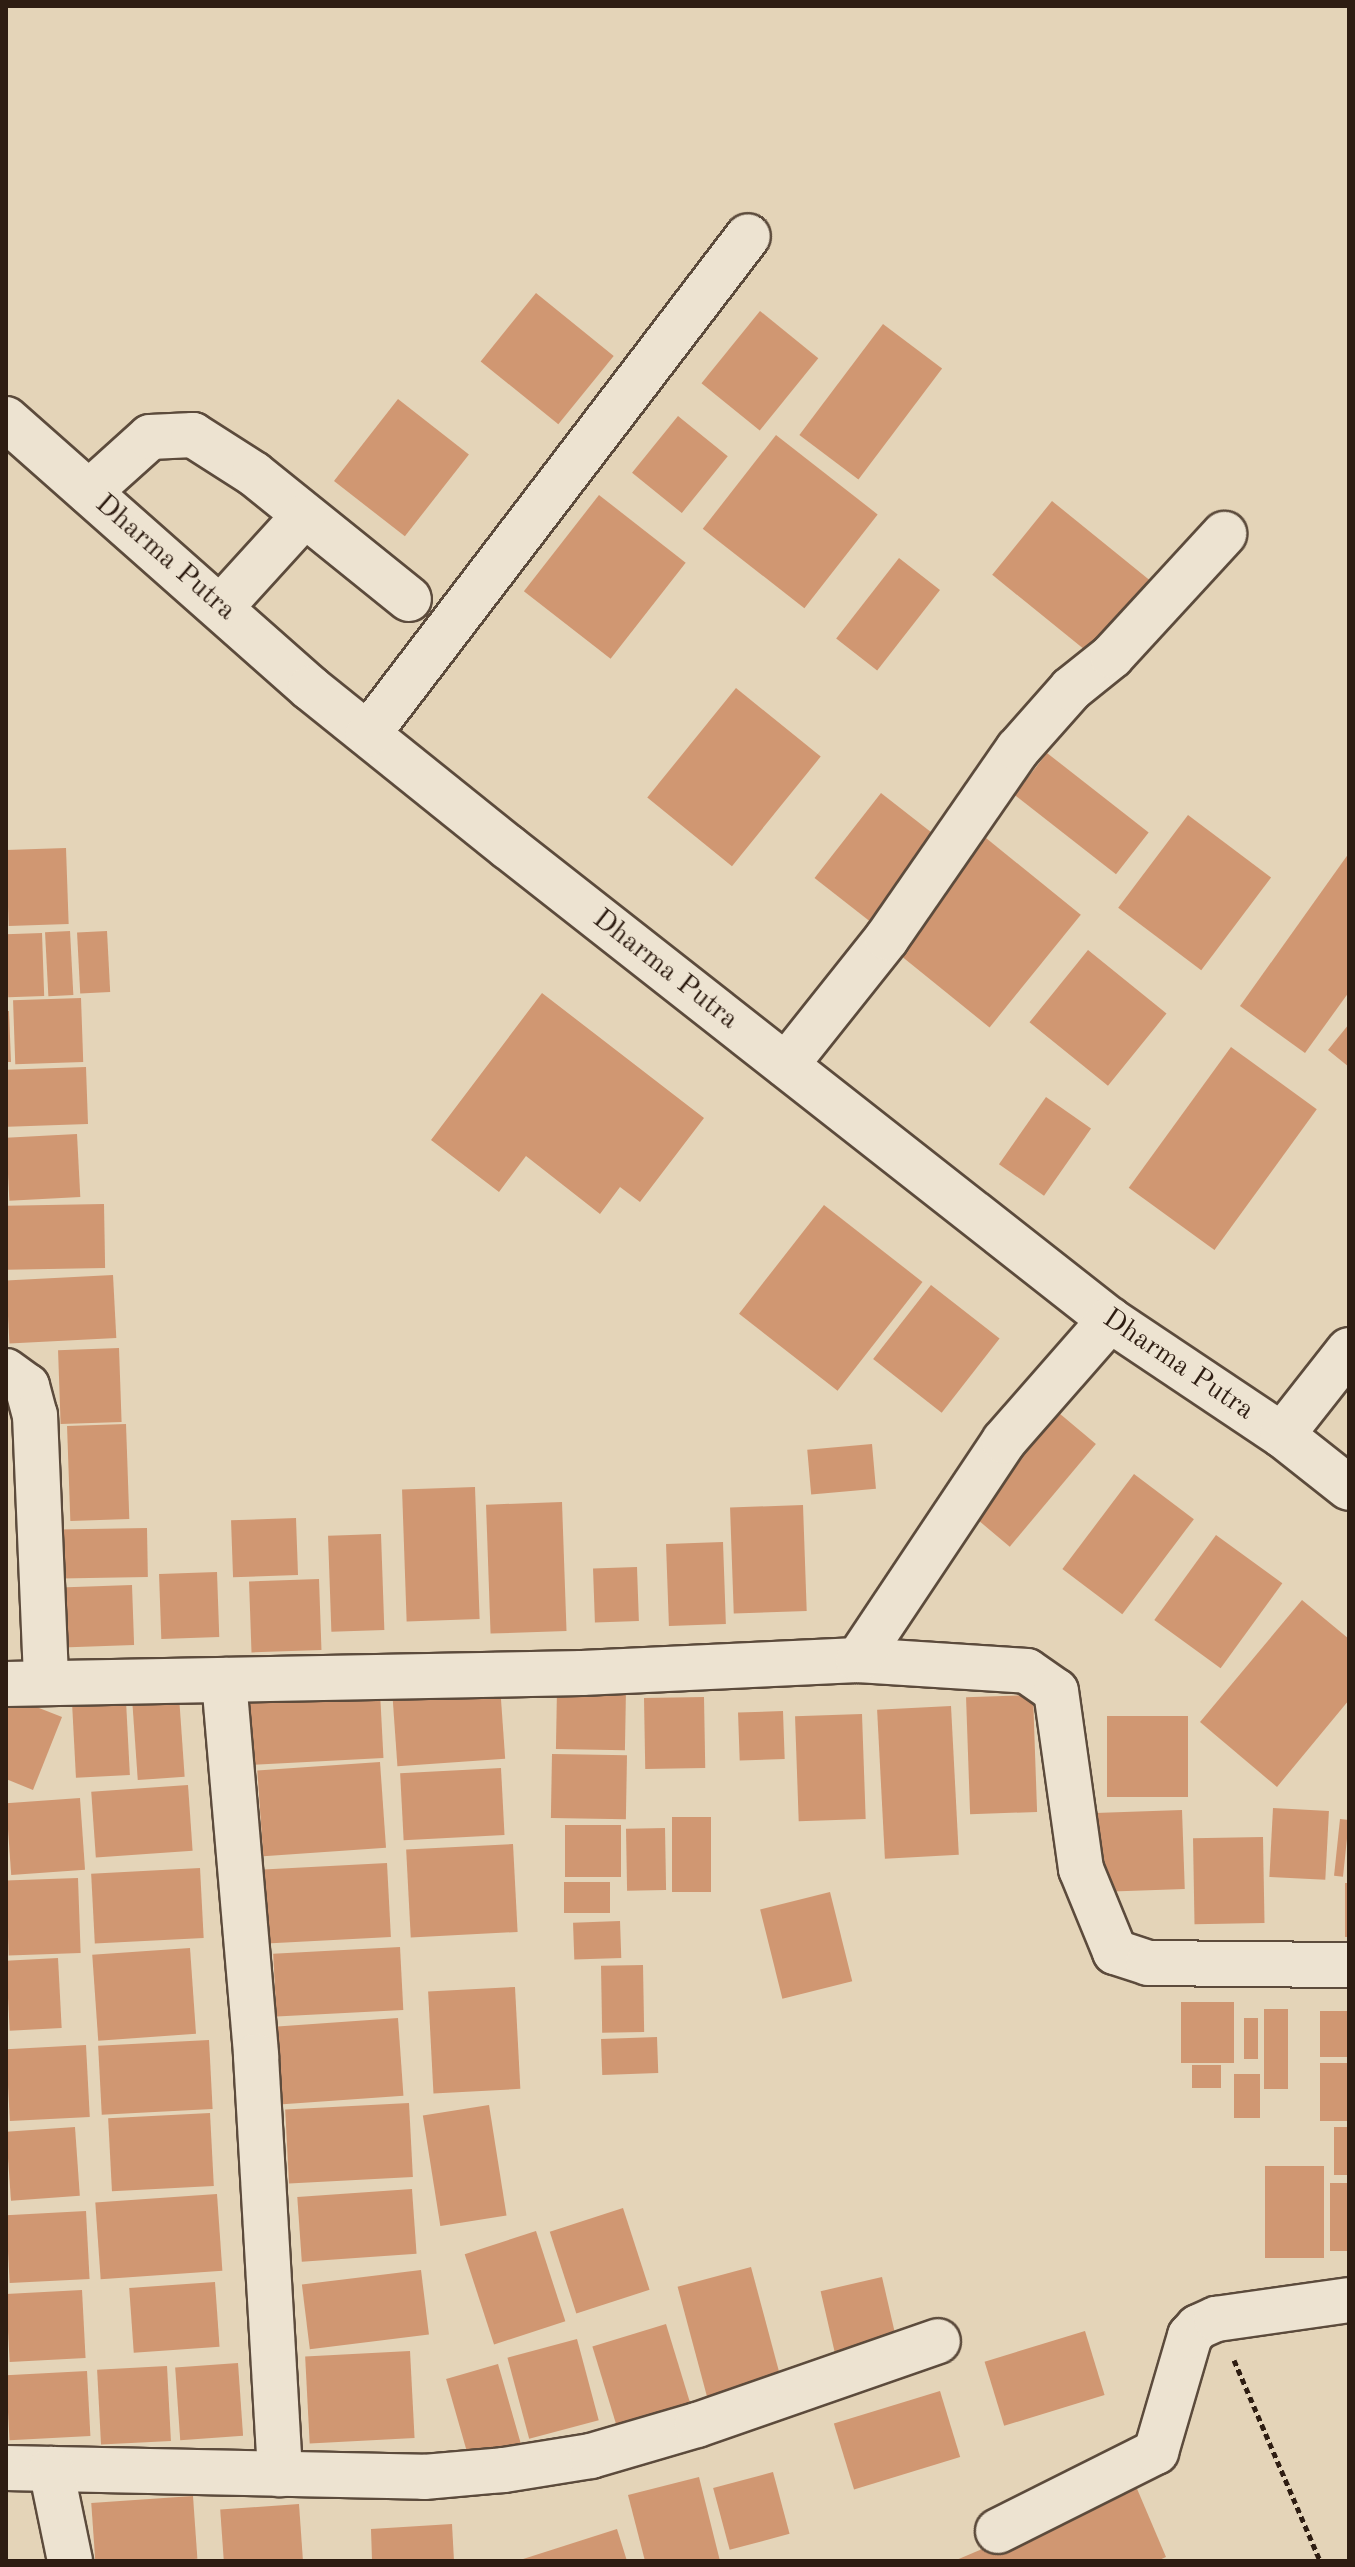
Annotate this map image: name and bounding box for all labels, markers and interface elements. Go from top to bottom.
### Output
street label: Dharma Putra [88,488,242,628]
street label: Dharma Putra [586,903,744,1037]
street label: Dharma Putra [1096,1302,1260,1428]

